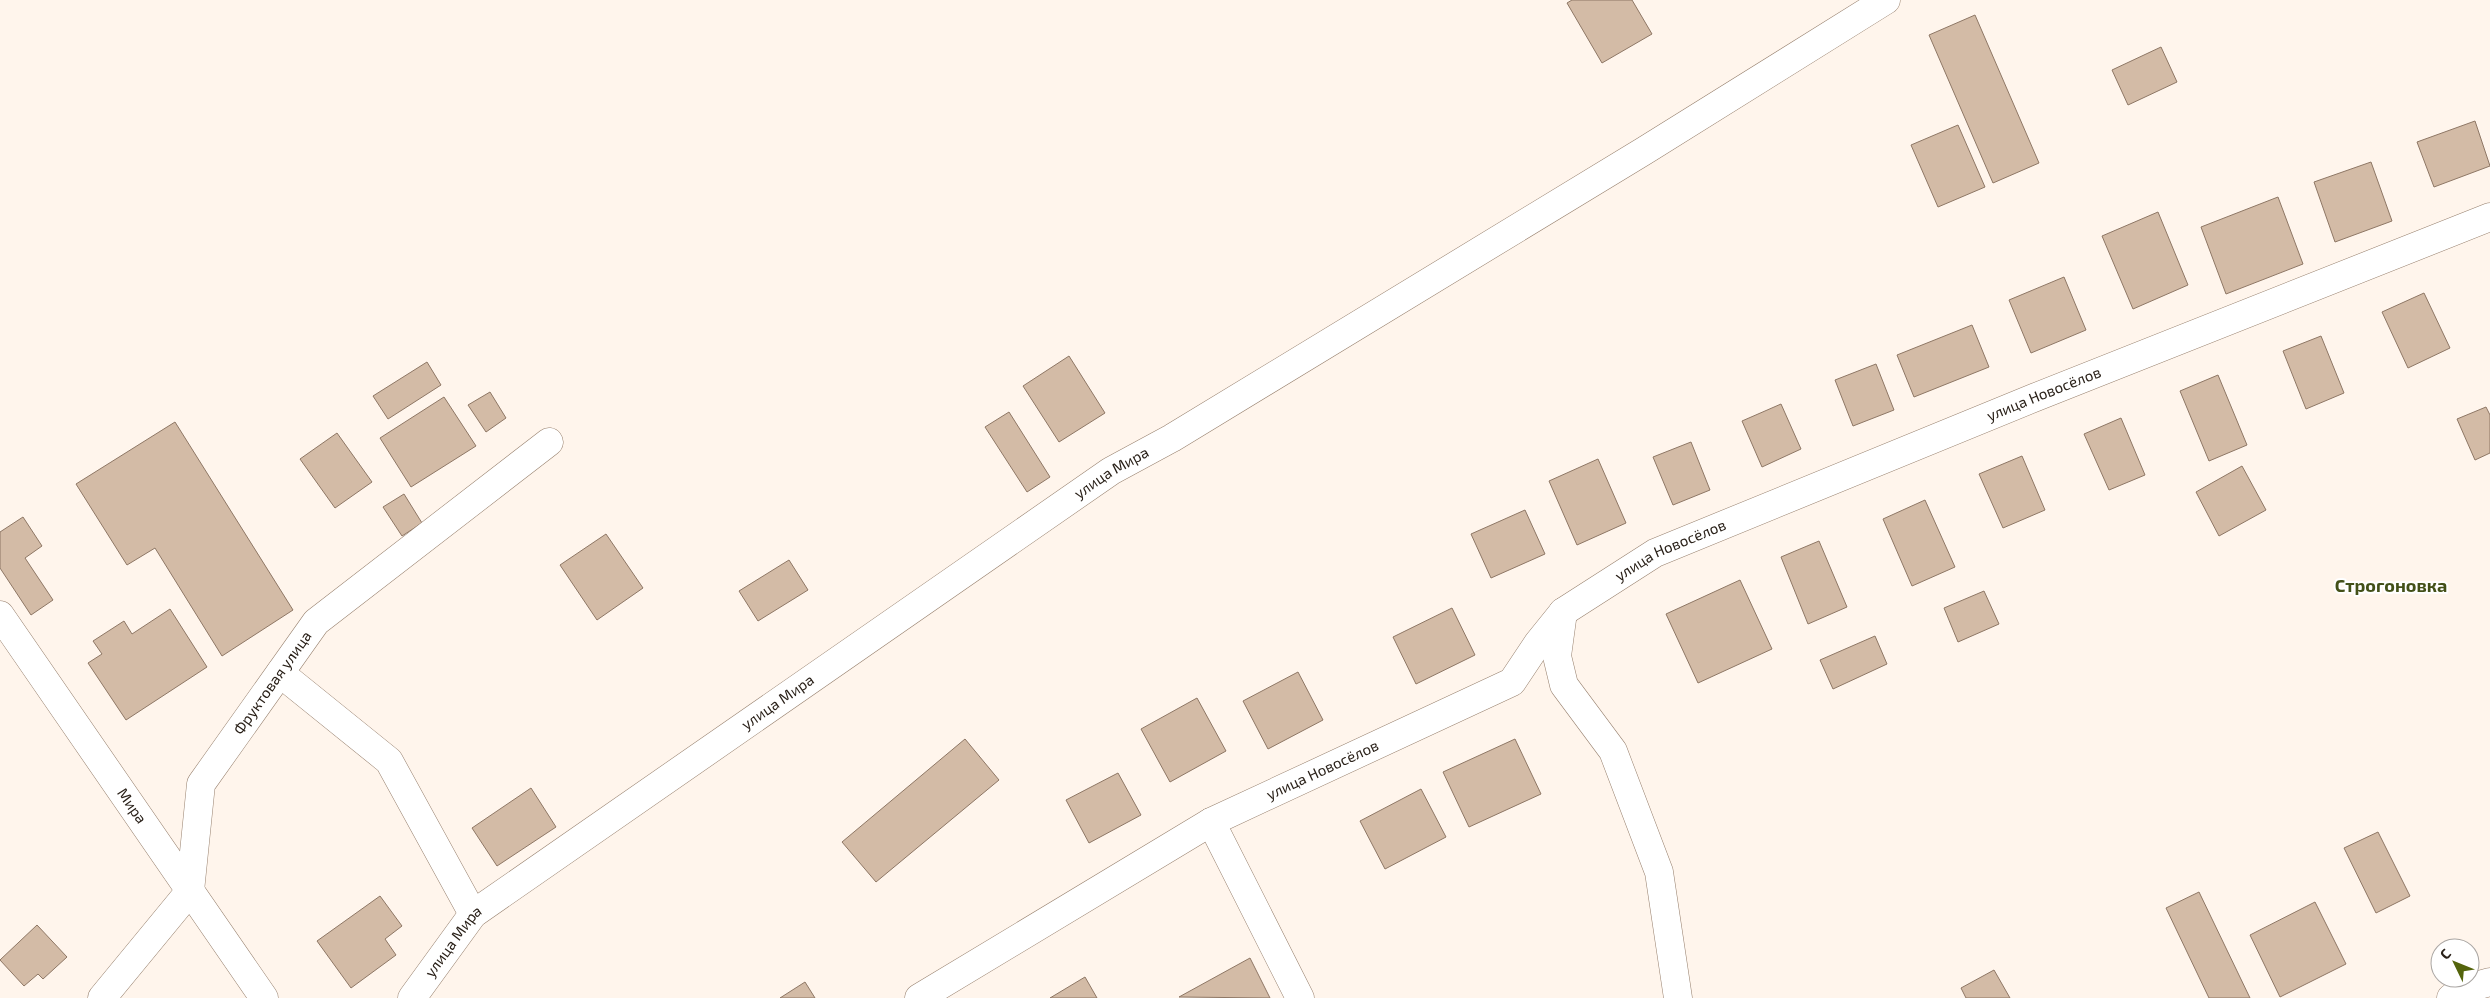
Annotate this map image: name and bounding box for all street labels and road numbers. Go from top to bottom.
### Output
street label: улица Новосёлов [1984,362,2103,425]
street label: улица Мира [1070,442,1151,503]
street label: улица Новосёлов [1611,515,1728,585]
street label: Фруктовая улица [229,627,315,738]
street label: улица Мира [738,670,817,734]
street label: улица Новосёлов [1263,735,1381,804]
street label: Мира [114,784,151,827]
street label: улица Мира [420,901,484,981]

